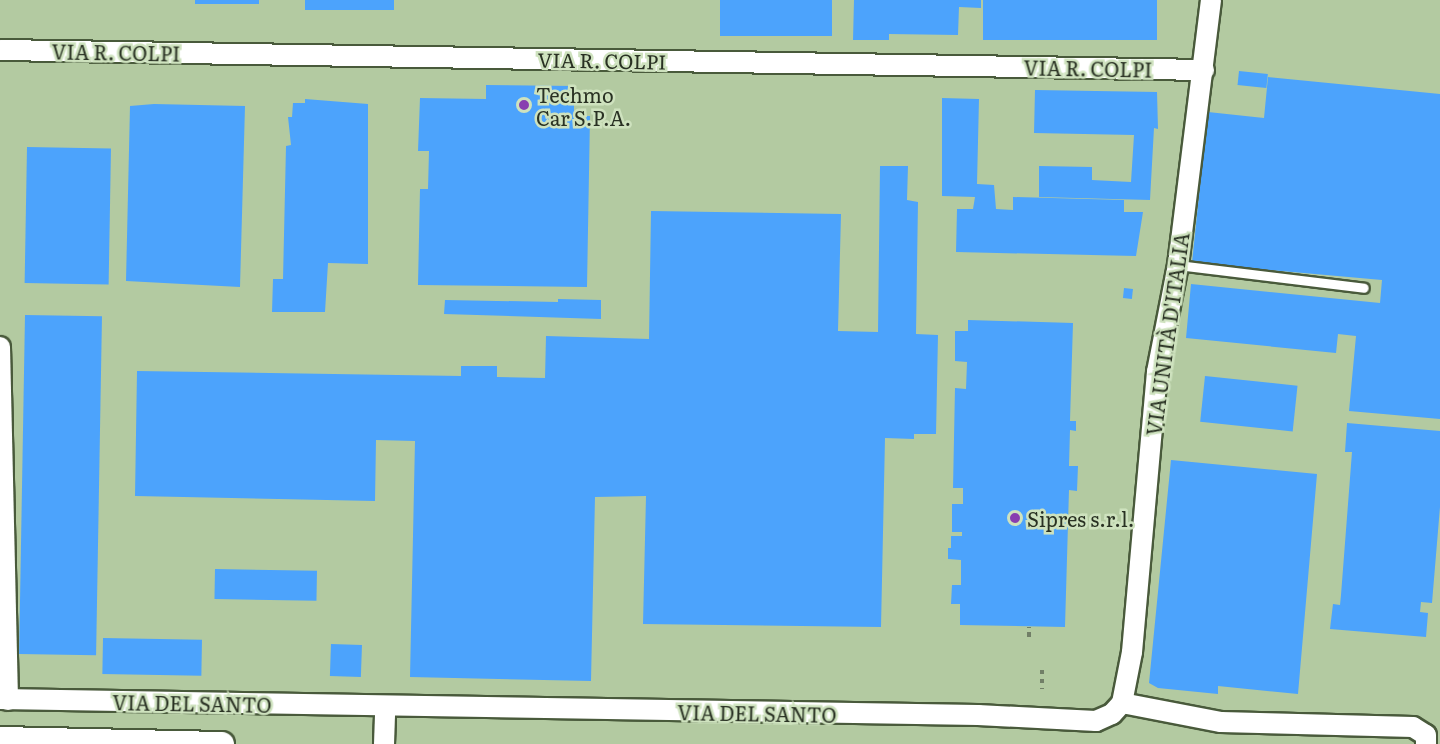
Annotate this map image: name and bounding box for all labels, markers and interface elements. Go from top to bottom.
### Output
street label: VIA R. COLPI [51,39,181,65]
street label: VIA R. COLPI [537,47,667,73]
street label: VIA R. COLPI [1023,55,1153,81]
place label: Techmo Car S.P.A. [536,82,631,129]
marker: Techmo Car S.P.A. [517,98,531,112]
street label: VIA UNITÀ D'ITALIA [1141,231,1193,437]
place label: Sipres s.r.l. [1027,506,1134,530]
marker: Sipres s.r.l. [1008,511,1022,525]
street label: VIA DEL SANTO [112,690,272,716]
street label: VIA DEL SANTO [677,700,837,726]

